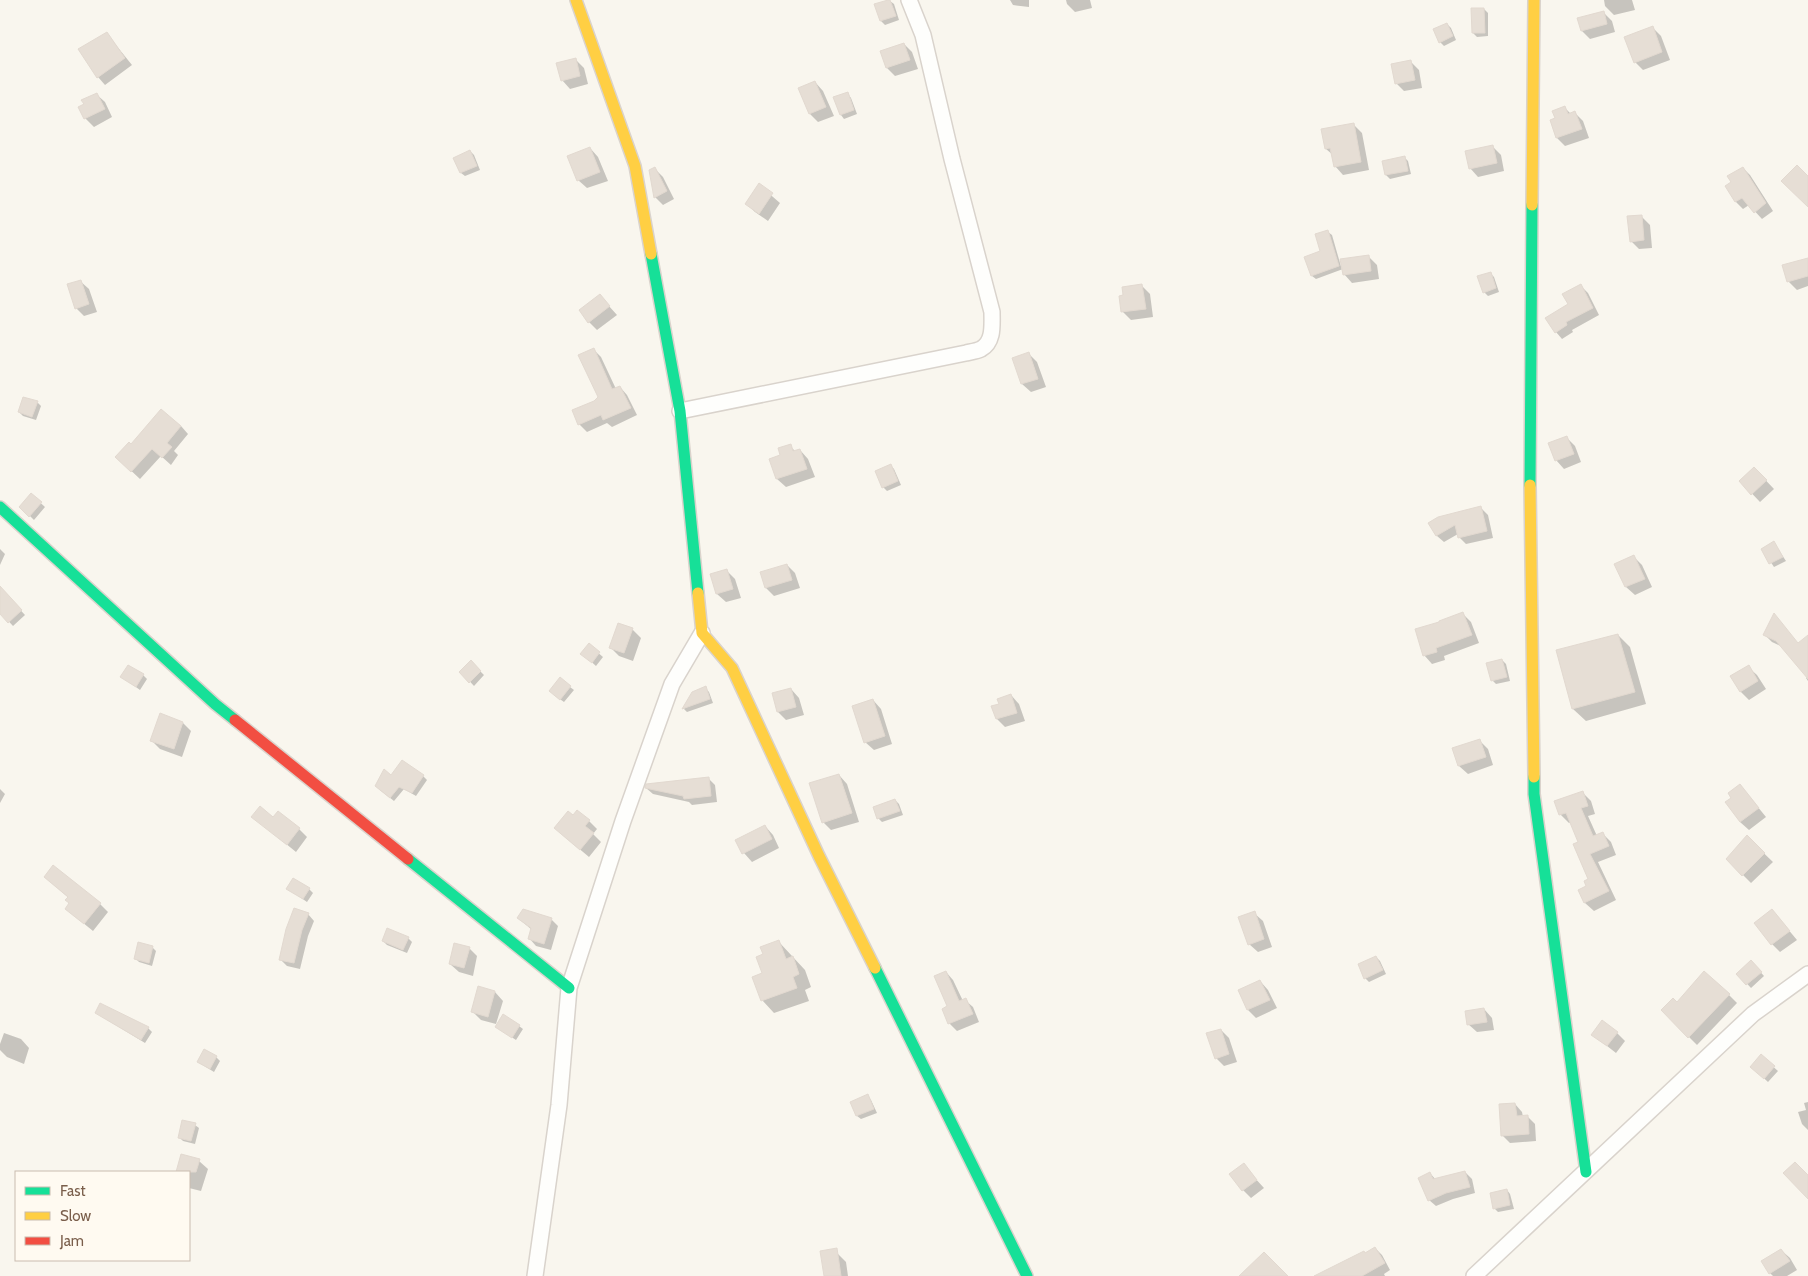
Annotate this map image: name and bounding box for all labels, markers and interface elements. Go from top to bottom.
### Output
legend [15,1171,190,1261]
text: Fast [60,1182,85,1200]
text: Slow [60,1207,91,1225]
text: Jam [59,1232,84,1250]

